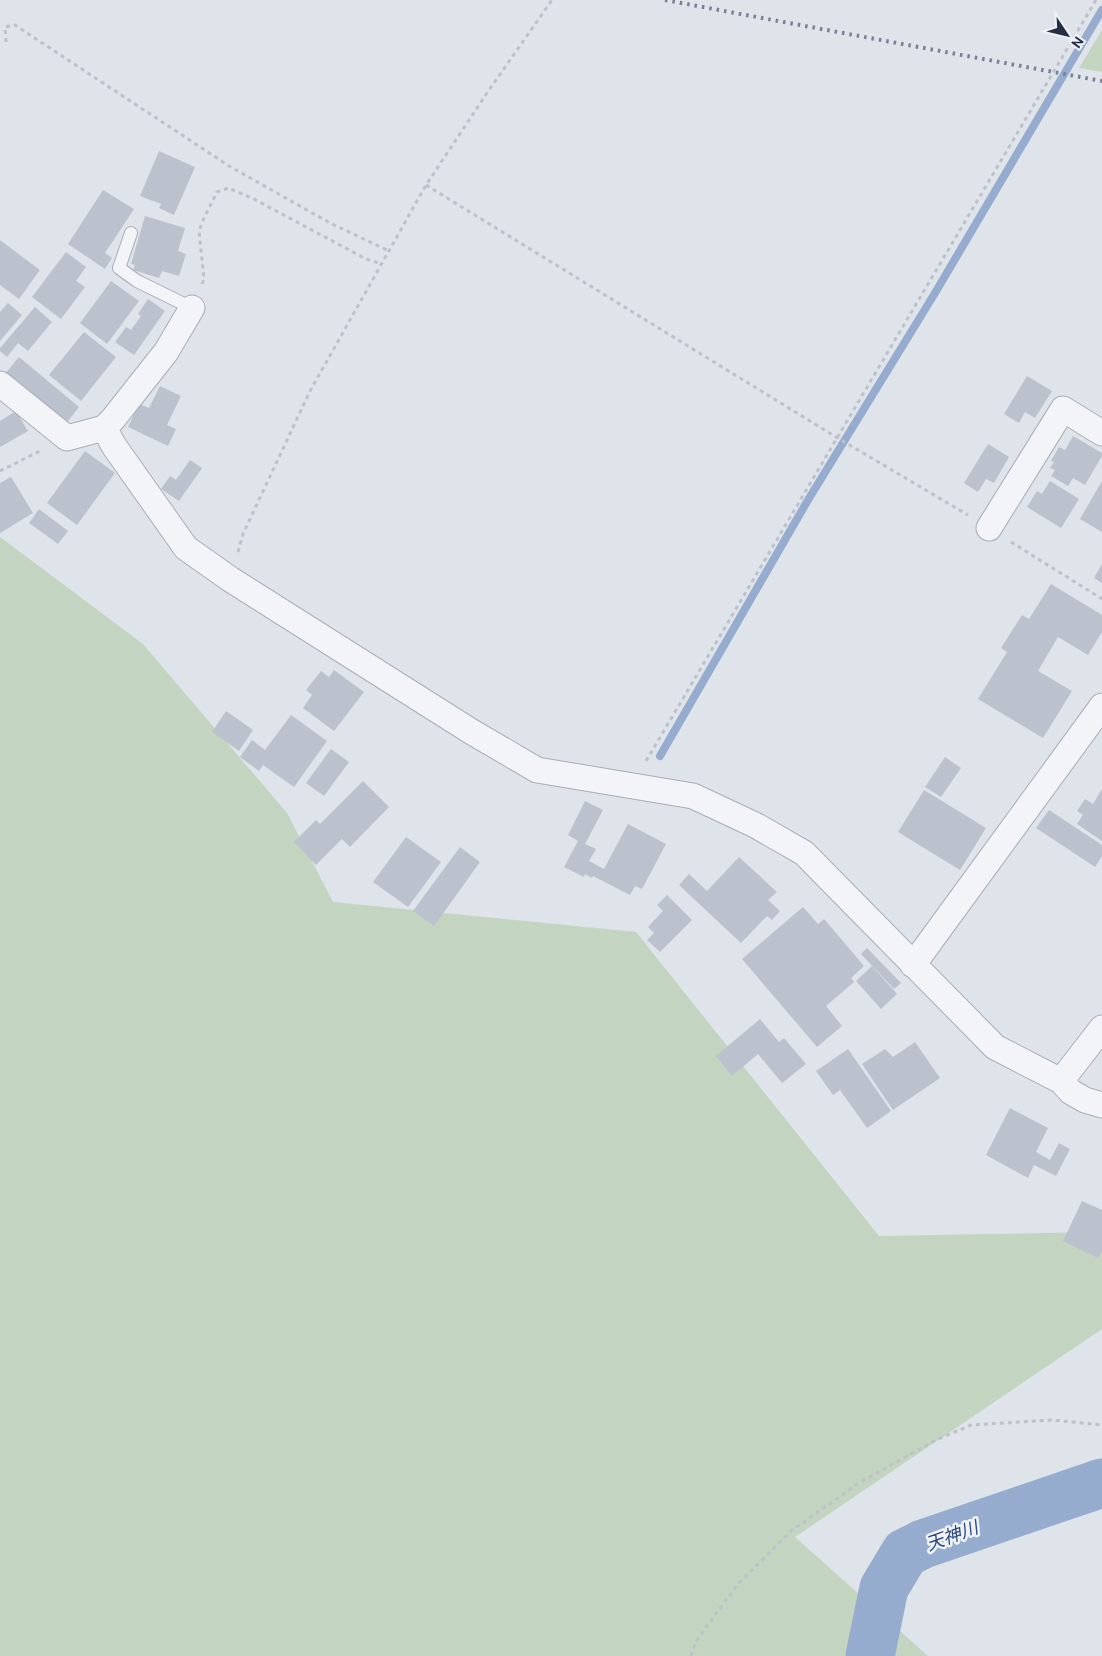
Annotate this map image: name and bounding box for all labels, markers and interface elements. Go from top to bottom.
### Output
north arrow [1042,10,1092,60]
text: N [1068,34,1087,51]
water label: 天神川 [923,1516,982,1554]

